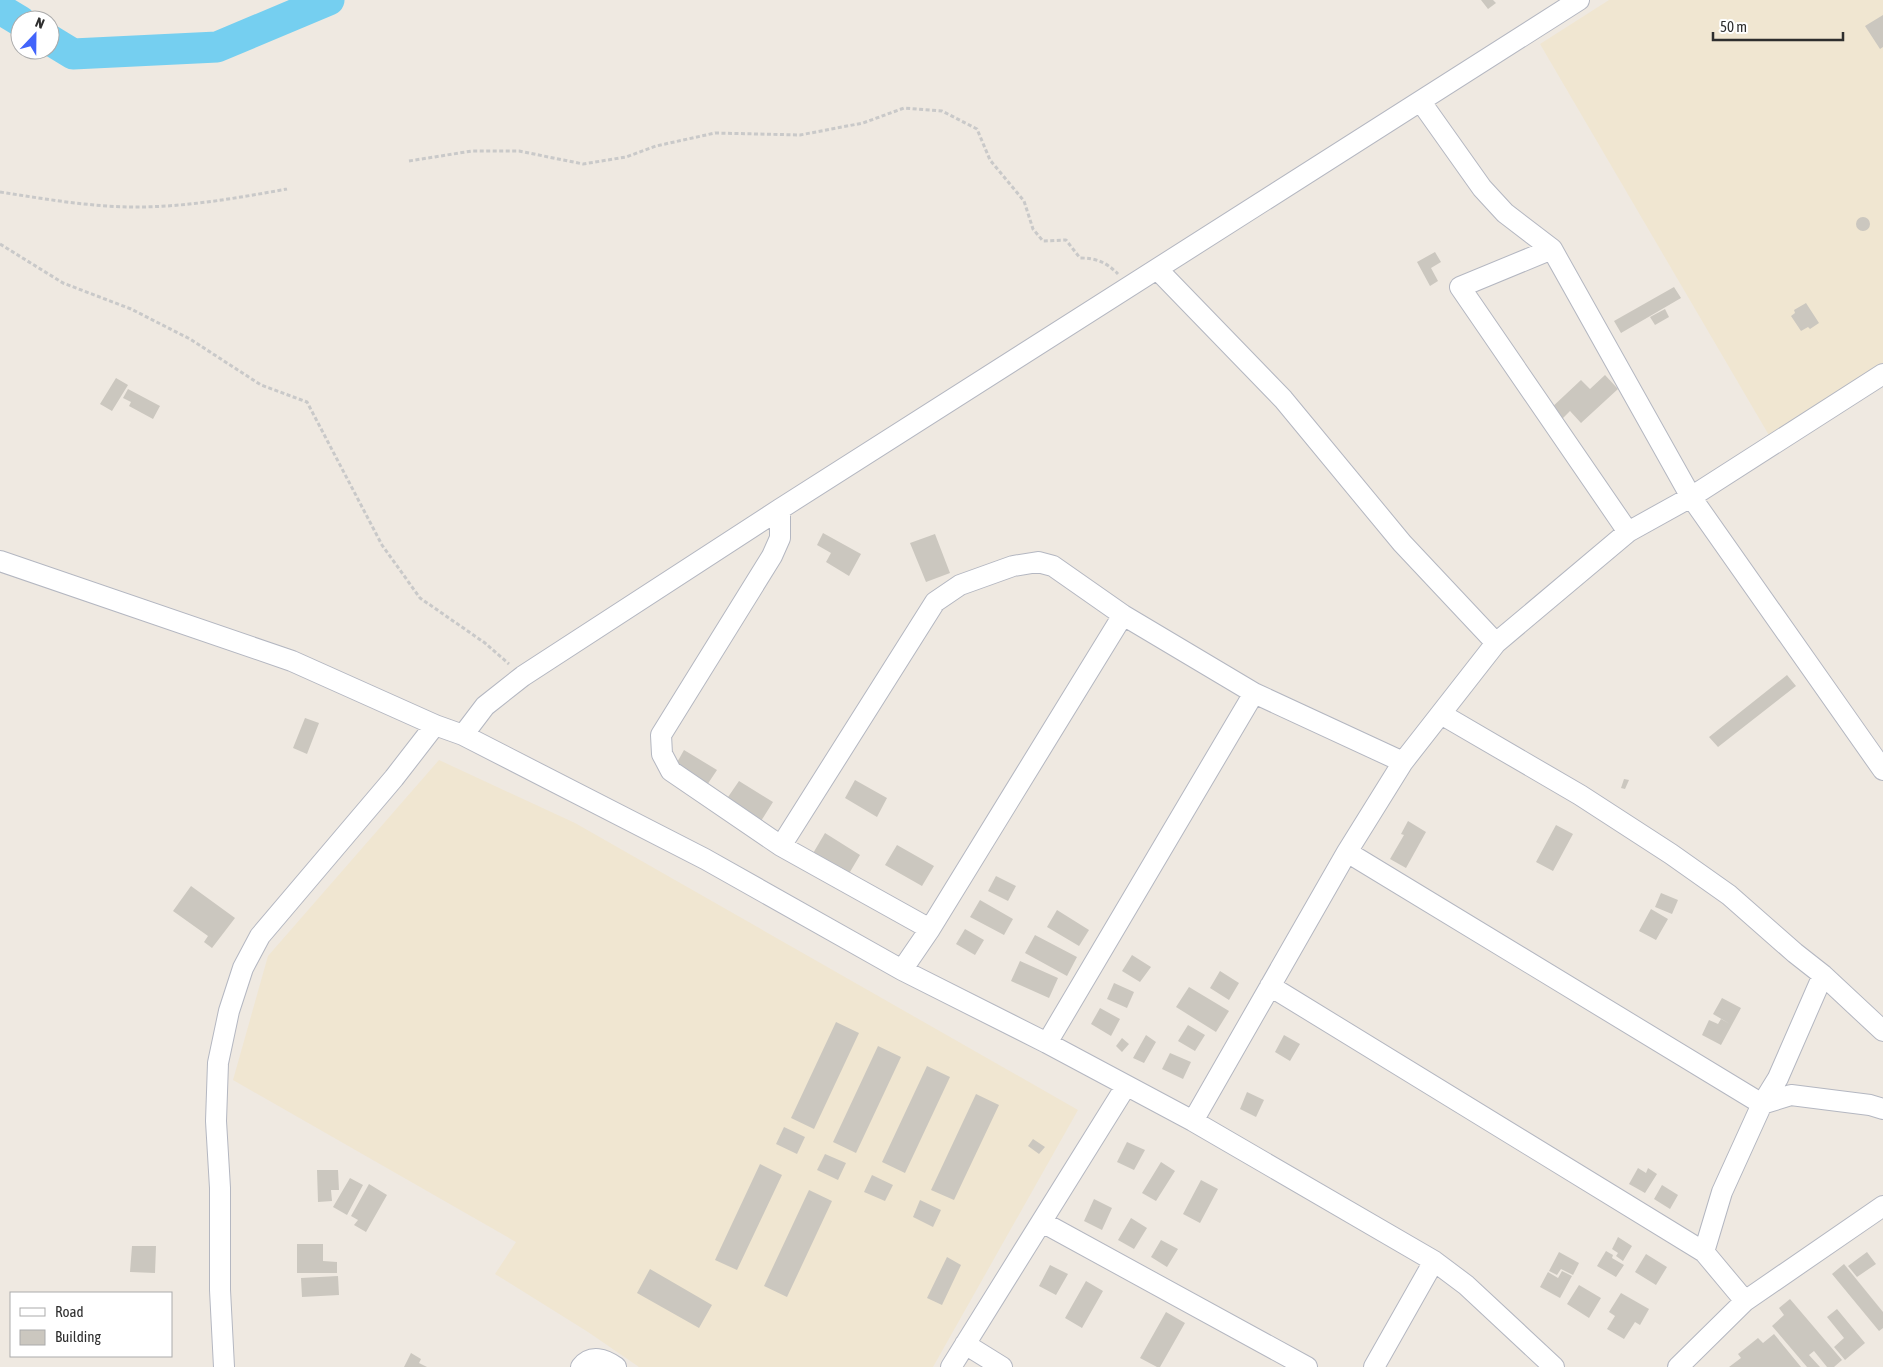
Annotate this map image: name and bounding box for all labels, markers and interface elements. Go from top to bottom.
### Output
north arrow [10,10,60,60]
scale bar [1713,10,1843,42]
text: N [33,14,47,32]
text: 50 m [1720,18,1747,35]
legend [10,1292,172,1357]
text: Road [55,1303,84,1320]
text: Building [55,1328,101,1345]

